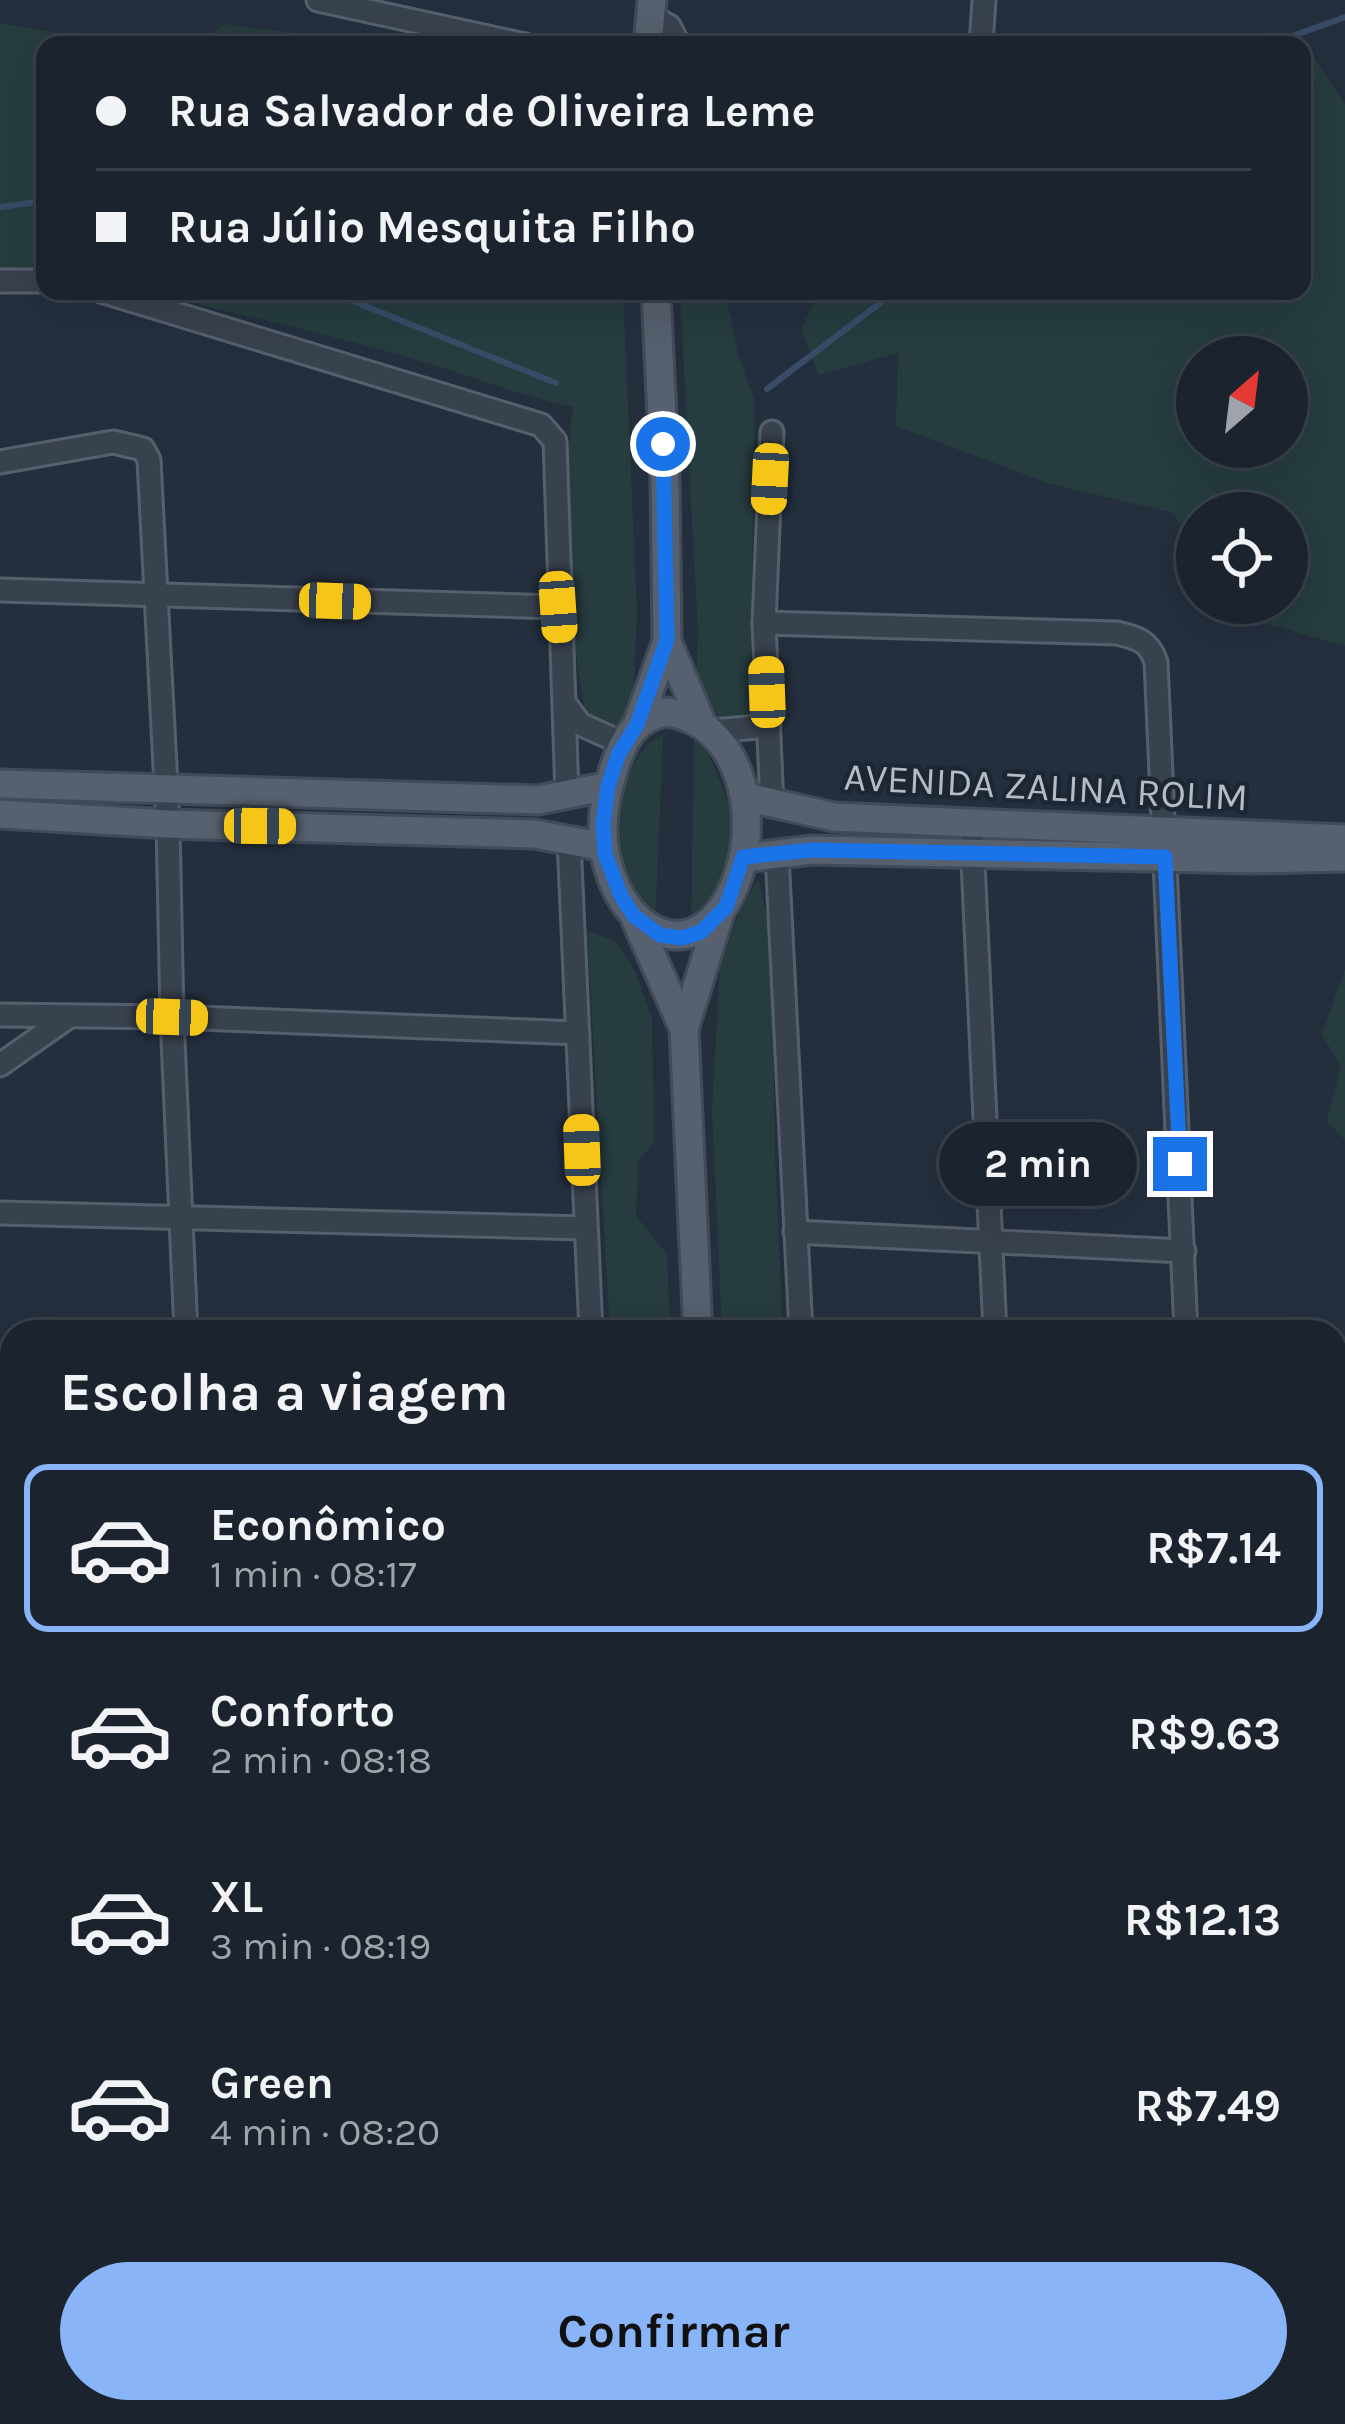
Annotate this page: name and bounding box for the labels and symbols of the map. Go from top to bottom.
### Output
north arrow [1176,336,1308,468]
route start [636,417,690,471]
car [750,442,790,516]
car [538,570,578,644]
car [298,582,372,620]
car [748,655,786,729]
street label: AVENIDA ZALINA ROLIM [843,753,1249,821]
car [224,807,296,845]
car [135,998,209,1036]
car [563,1113,601,1187]
callout: 2 min [940,1122,1138,1206]
route end [1153,1137,1207,1191]

